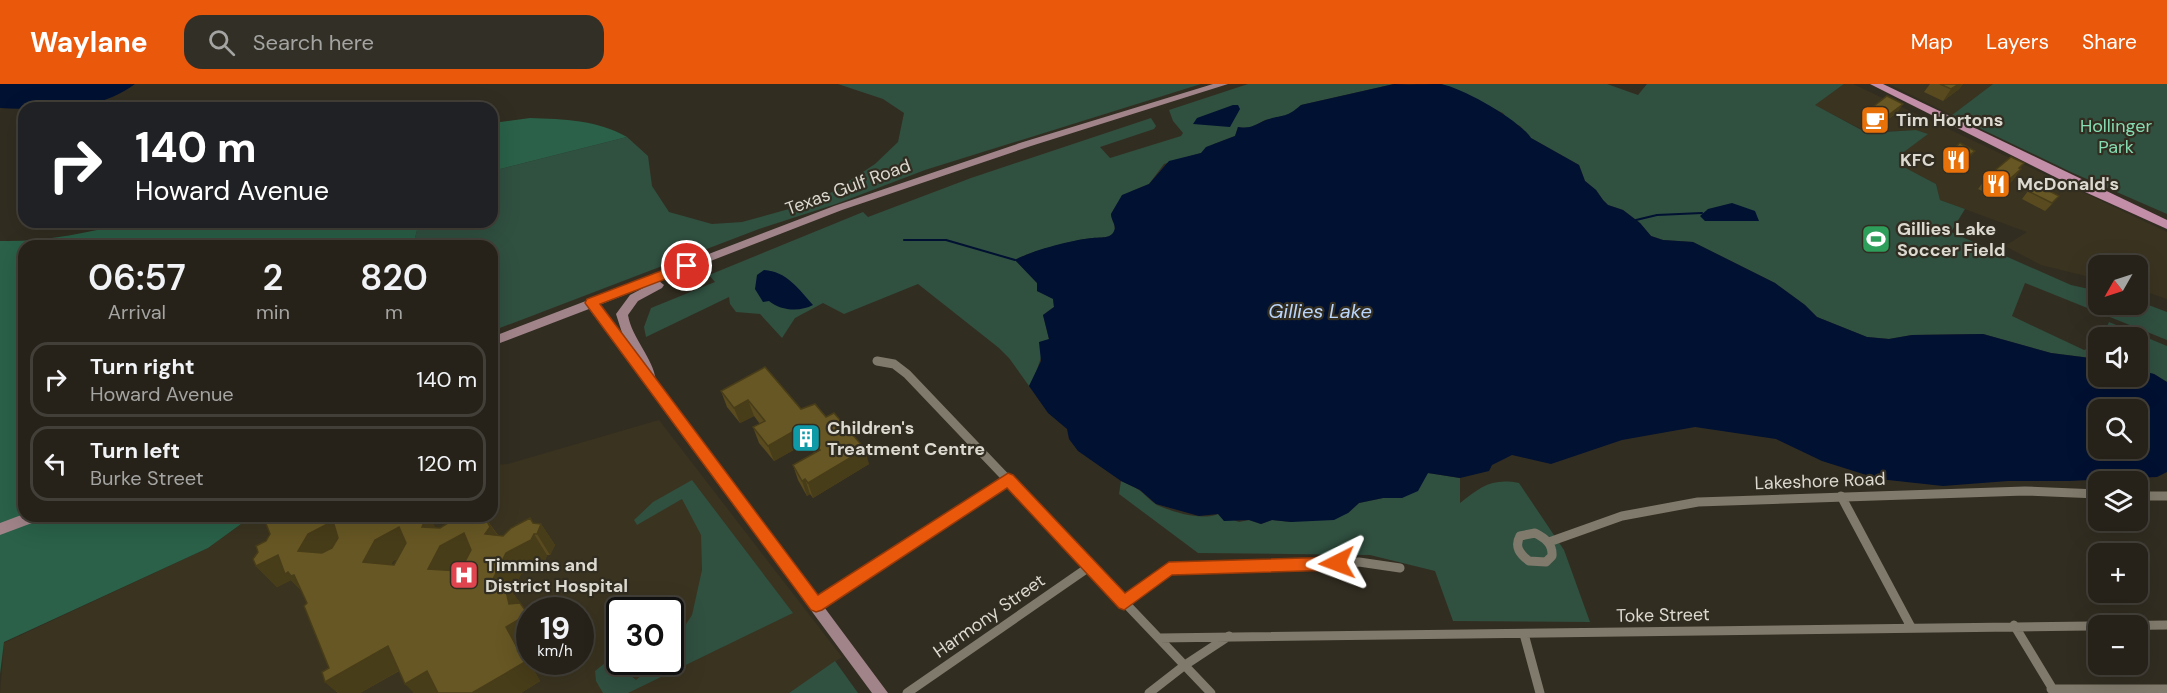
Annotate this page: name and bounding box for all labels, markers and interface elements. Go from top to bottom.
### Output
search box [184,15,604,69]
text: Waylane [30,24,148,61]
icon: search [205,26,238,59]
text: Search here [253,28,374,57]
text: Map [1911,28,1953,56]
text: Layers [1986,28,2049,56]
text: Share [2082,28,2137,56]
cafe icon: Tim Hortons [1859,104,1891,136]
place label: Tim Hortons [1896,108,2003,132]
park label: Hollinger Park [2080,114,2152,159]
text: 140 m [135,120,257,175]
icon: right [36,126,114,204]
restaurant icon: KFC [1940,144,1972,176]
place label: KFC [1900,148,1935,172]
street label: Texas Gulf Road [782,153,914,221]
restaurant icon: McDonald's [1980,168,2012,200]
place label: McDonald's [2017,172,2119,196]
text: Howard Avenue [135,173,329,208]
place label: Gillies Lake Soccer Field [1897,217,2006,262]
sports icon: Gillies Lake Soccer Field [1860,223,1892,255]
pin [661,240,712,291]
icon: arrive [670,249,703,282]
text: 06:57 [88,254,186,301]
text: 2 [263,254,283,301]
text: 820 [360,254,428,301]
north arrow [2088,255,2148,315]
map controls [2088,255,2148,675]
water label: Gillies Lake [1268,298,1372,324]
text: Arrival [108,299,166,325]
text: min [256,299,290,325]
text: m [385,299,403,325]
button: sound [2088,327,2148,387]
text: Turn right [90,352,195,381]
icon: right [39,363,72,396]
text: 140 m [416,365,477,394]
text: Howard Avenue [90,381,234,407]
button: search [2088,399,2148,459]
place label: Children's Treatment Centre [827,416,985,461]
building icon: Children's Treatment Centre [790,422,822,454]
text: Turn left [90,436,180,465]
icon: left [39,447,72,480]
text: 120 m [417,449,477,478]
text: Burke Street [90,465,204,491]
street label: Lakeshore Road [1754,467,1886,495]
button: layers [2088,471,2148,531]
position arrow [1305,531,1369,595]
button: + [2088,543,2148,603]
place label: Timmins and District Hospital [485,553,628,598]
hospital icon: Timmins and District Hospital [448,559,480,591]
street label: Harmony Street [928,569,1050,663]
speed limit sign: 30 [606,597,684,675]
street label: Toke Street [1616,602,1710,628]
text: 19 [540,609,570,648]
button: − [2088,615,2148,675]
text: km/h [537,641,573,661]

